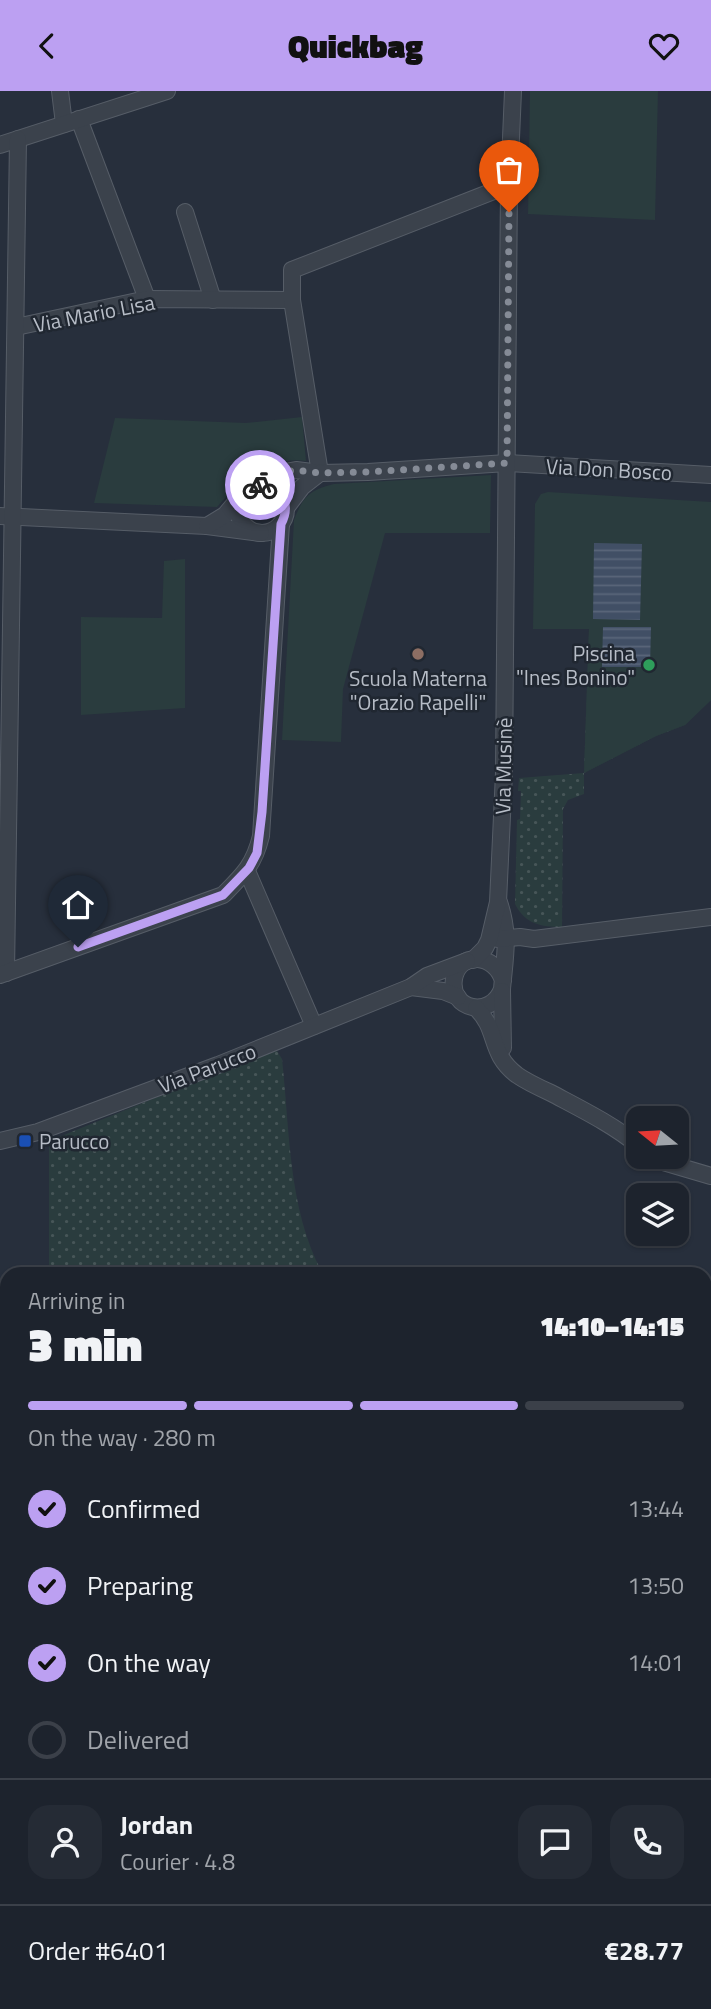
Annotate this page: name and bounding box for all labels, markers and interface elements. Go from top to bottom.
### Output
text: Quickbag [288,22,423,70]
icon: back [28,27,66,65]
icon: heart [645,27,683,65]
pin [479,140,539,212]
icon: bag [490,151,528,189]
street label: Via Mario Lisa [31,286,158,340]
courier [225,450,295,520]
street label: Via Don Bosco [545,450,673,488]
icon: bike [241,466,279,504]
place label: Piscina "Ines Bonino" [516,637,635,693]
marker: Scuola Materna "Orazio Rapelli" [410,646,426,662]
marker: Piscina "Ines Bonino" [641,657,657,673]
place label: Scuola Materna "Orazio Rapelli" [349,662,487,718]
street label: Via Musinè [486,717,520,815]
pin [48,875,108,947]
icon: home [59,886,97,924]
street label: Via Parucco [153,1035,261,1101]
north arrow [626,1106,690,1169]
map controls [626,1106,689,1246]
place label: Parucco [39,1125,109,1157]
marker: Parucco [17,1133,33,1149]
button: layers [626,1183,689,1246]
text: Arriving in [28,1283,125,1318]
text: 14:10–14:15 [540,1307,684,1346]
text: 3 min [28,1309,142,1379]
text: On the way · 280 m [28,1420,216,1455]
text: Confirmed [87,1489,201,1528]
icon: check [28,1490,66,1528]
text: 13:44 [627,1491,684,1526]
text: Preparing [87,1566,193,1605]
icon: check [28,1567,66,1605]
text: 13:50 [627,1568,684,1603]
text: On the way [87,1643,211,1682]
icon: check [28,1644,66,1682]
text: 14:01 [627,1645,684,1680]
text: Delivered [87,1720,190,1759]
button: person [28,1805,102,1879]
text: Jordan [120,1805,193,1844]
button: chat [518,1805,592,1879]
button: phone [610,1805,684,1879]
text: Courier · 4.8 [120,1844,235,1879]
text: Order #6401 [28,1931,168,1970]
text: €28.77 [605,1931,684,1970]

